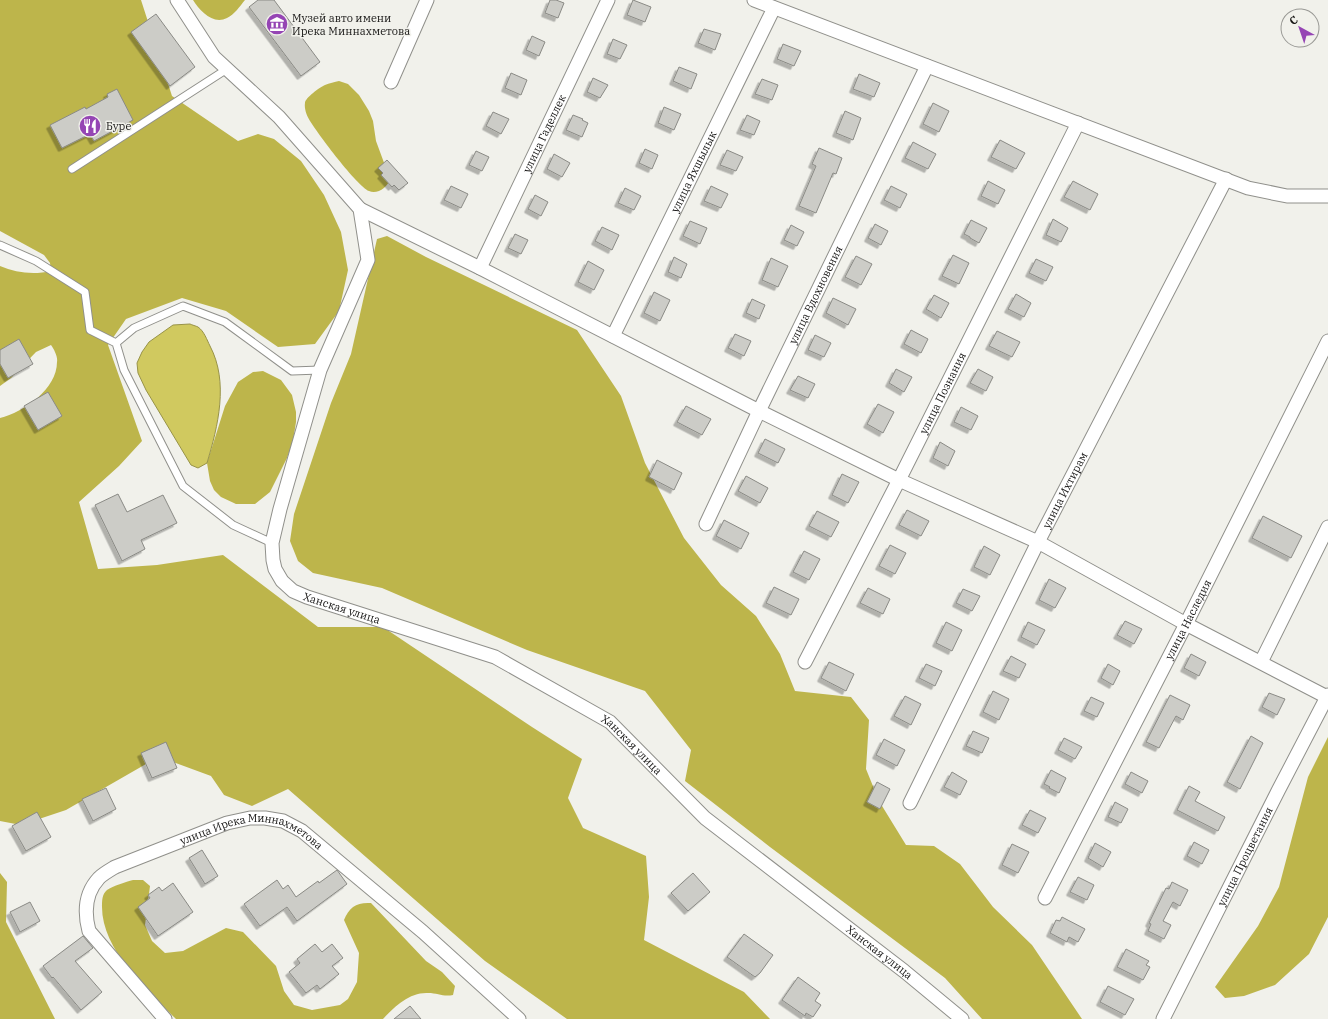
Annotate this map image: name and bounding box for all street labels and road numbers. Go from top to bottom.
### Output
street label: улица Гаделлек [520,92,569,175]
street label: улица Яхшылык [668,128,720,215]
street label: улица Вдохновения [786,243,845,346]
street label: улица Познания [916,350,969,436]
street label: улица Ихтирам [1039,450,1090,531]
street label: улица Наследия [1162,577,1214,662]
street label: Ханская улица [302,589,382,627]
street label: Ханская улица [599,711,665,778]
street label: улица Процветания [1214,805,1276,908]
street label: улица Ирека Миннахметова [173,838,327,856]
street label: Ханская улица [843,922,915,982]

